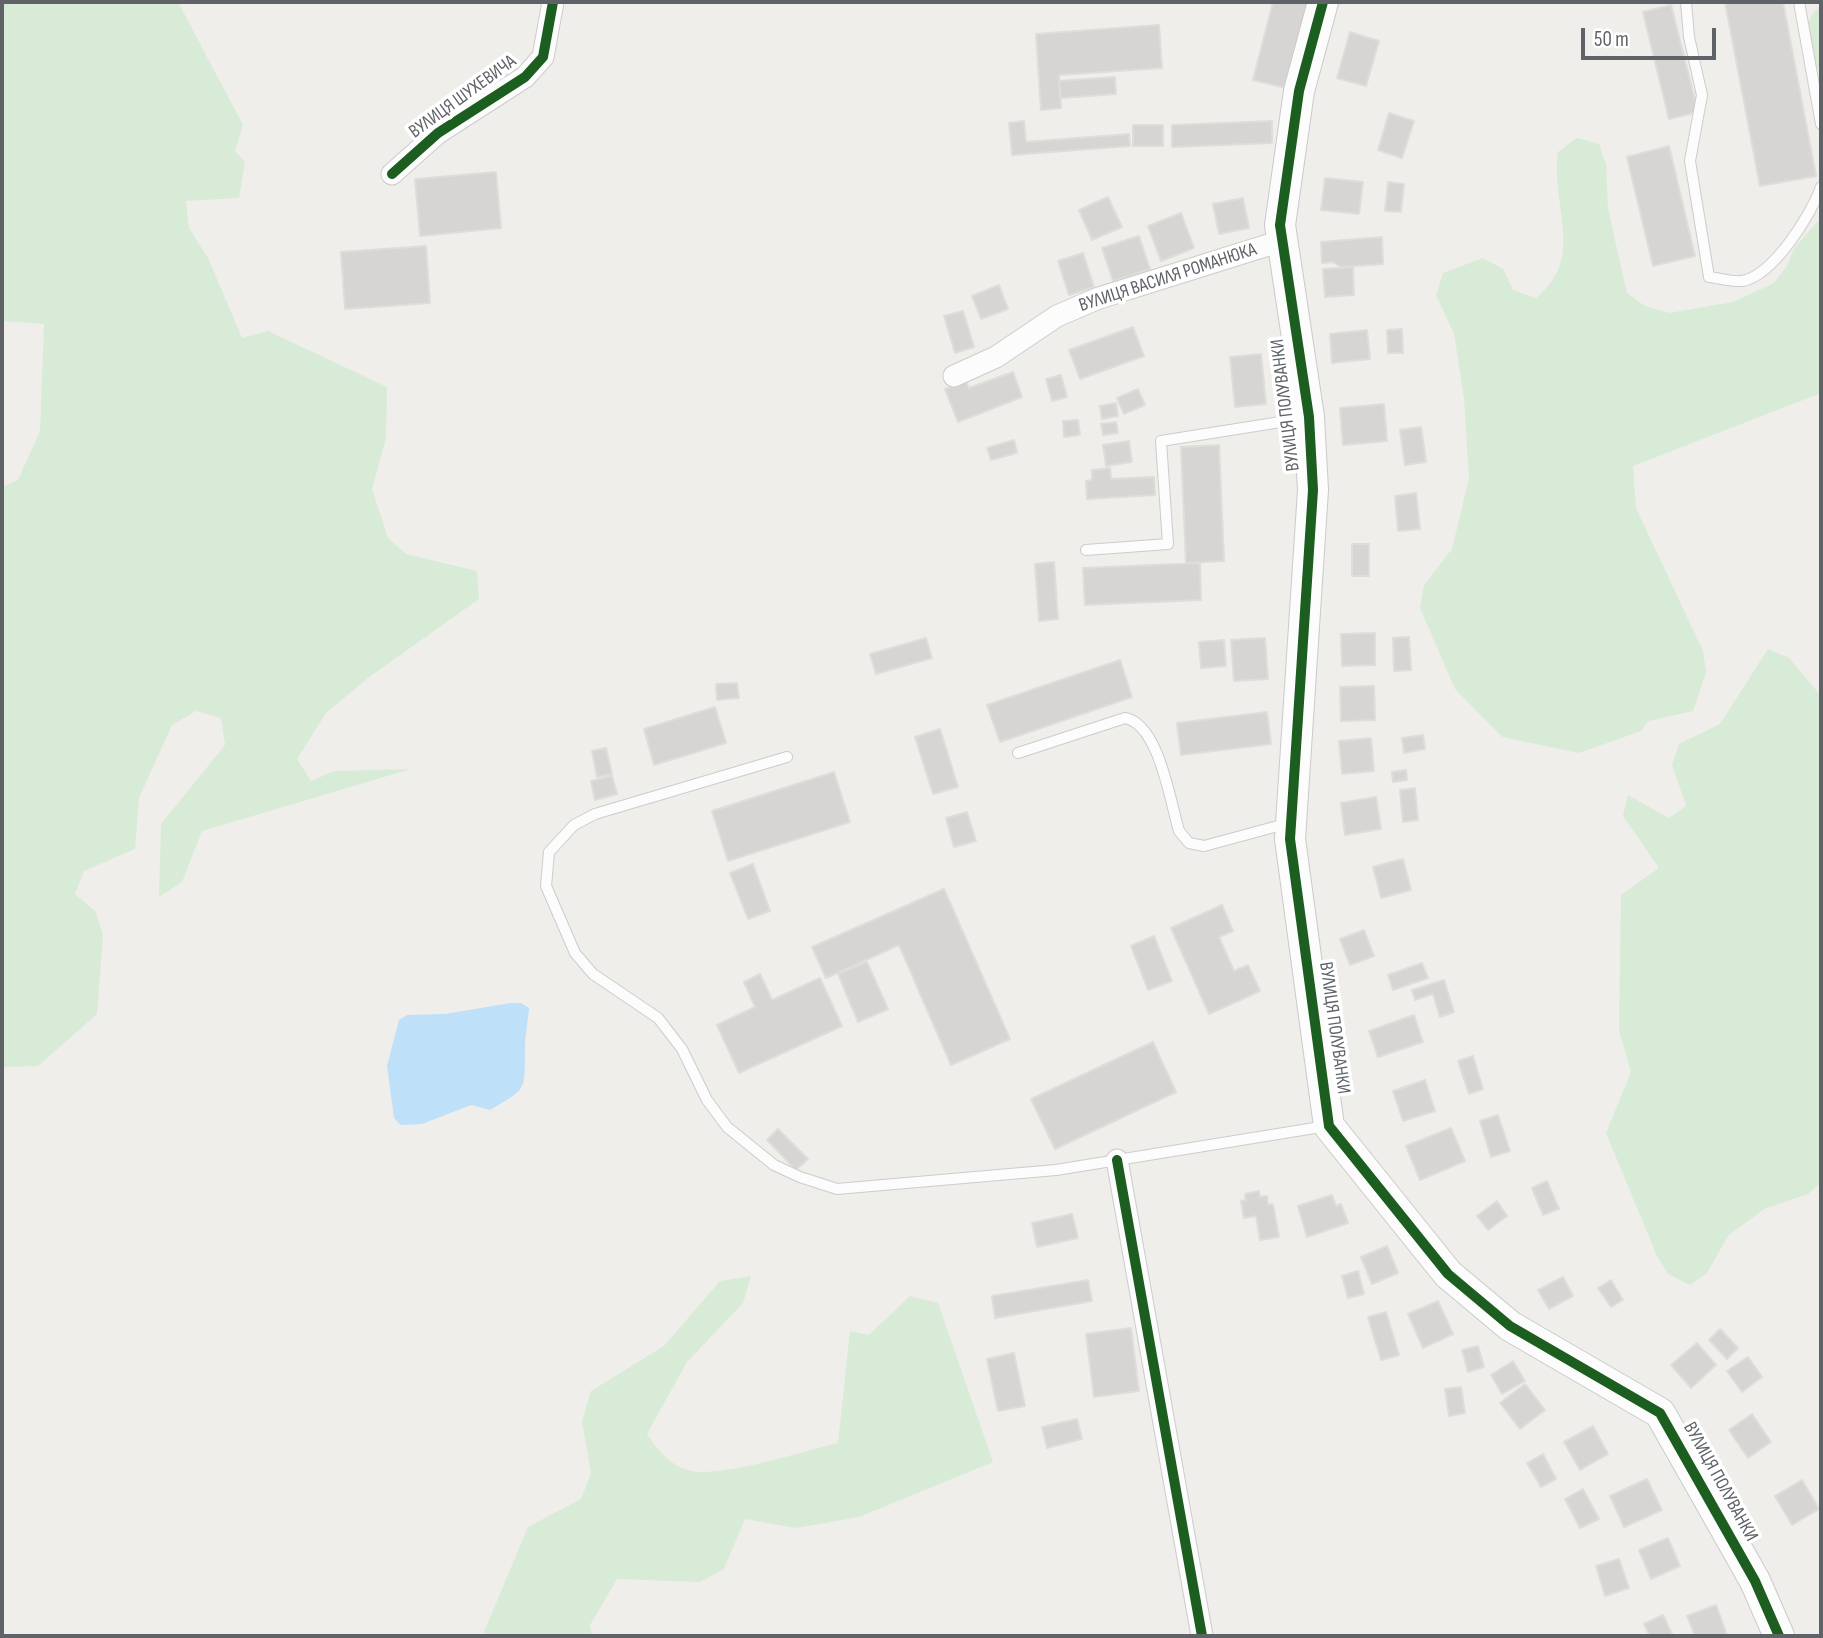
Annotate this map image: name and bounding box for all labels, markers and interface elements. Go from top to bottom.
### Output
scale bar [1585,14,1720,58]
text: 50 m [1594,27,1629,52]
street label: ВУЛИЦЯ ШУХЕВИЧА [405,50,521,144]
street label: ВУЛИЦЯ ВАСИЛЯ РОМАНЮКА [1076,239,1260,317]
street label: ВУЛИЦЯ ПОЛУВАНКИ [1267,338,1305,472]
street label: ВУЛИЦЯ ПОЛУВАНКИ [1313,961,1355,1095]
street label: ВУЛИЦЯ ПОЛУВАНКИ [1678,1418,1762,1546]

